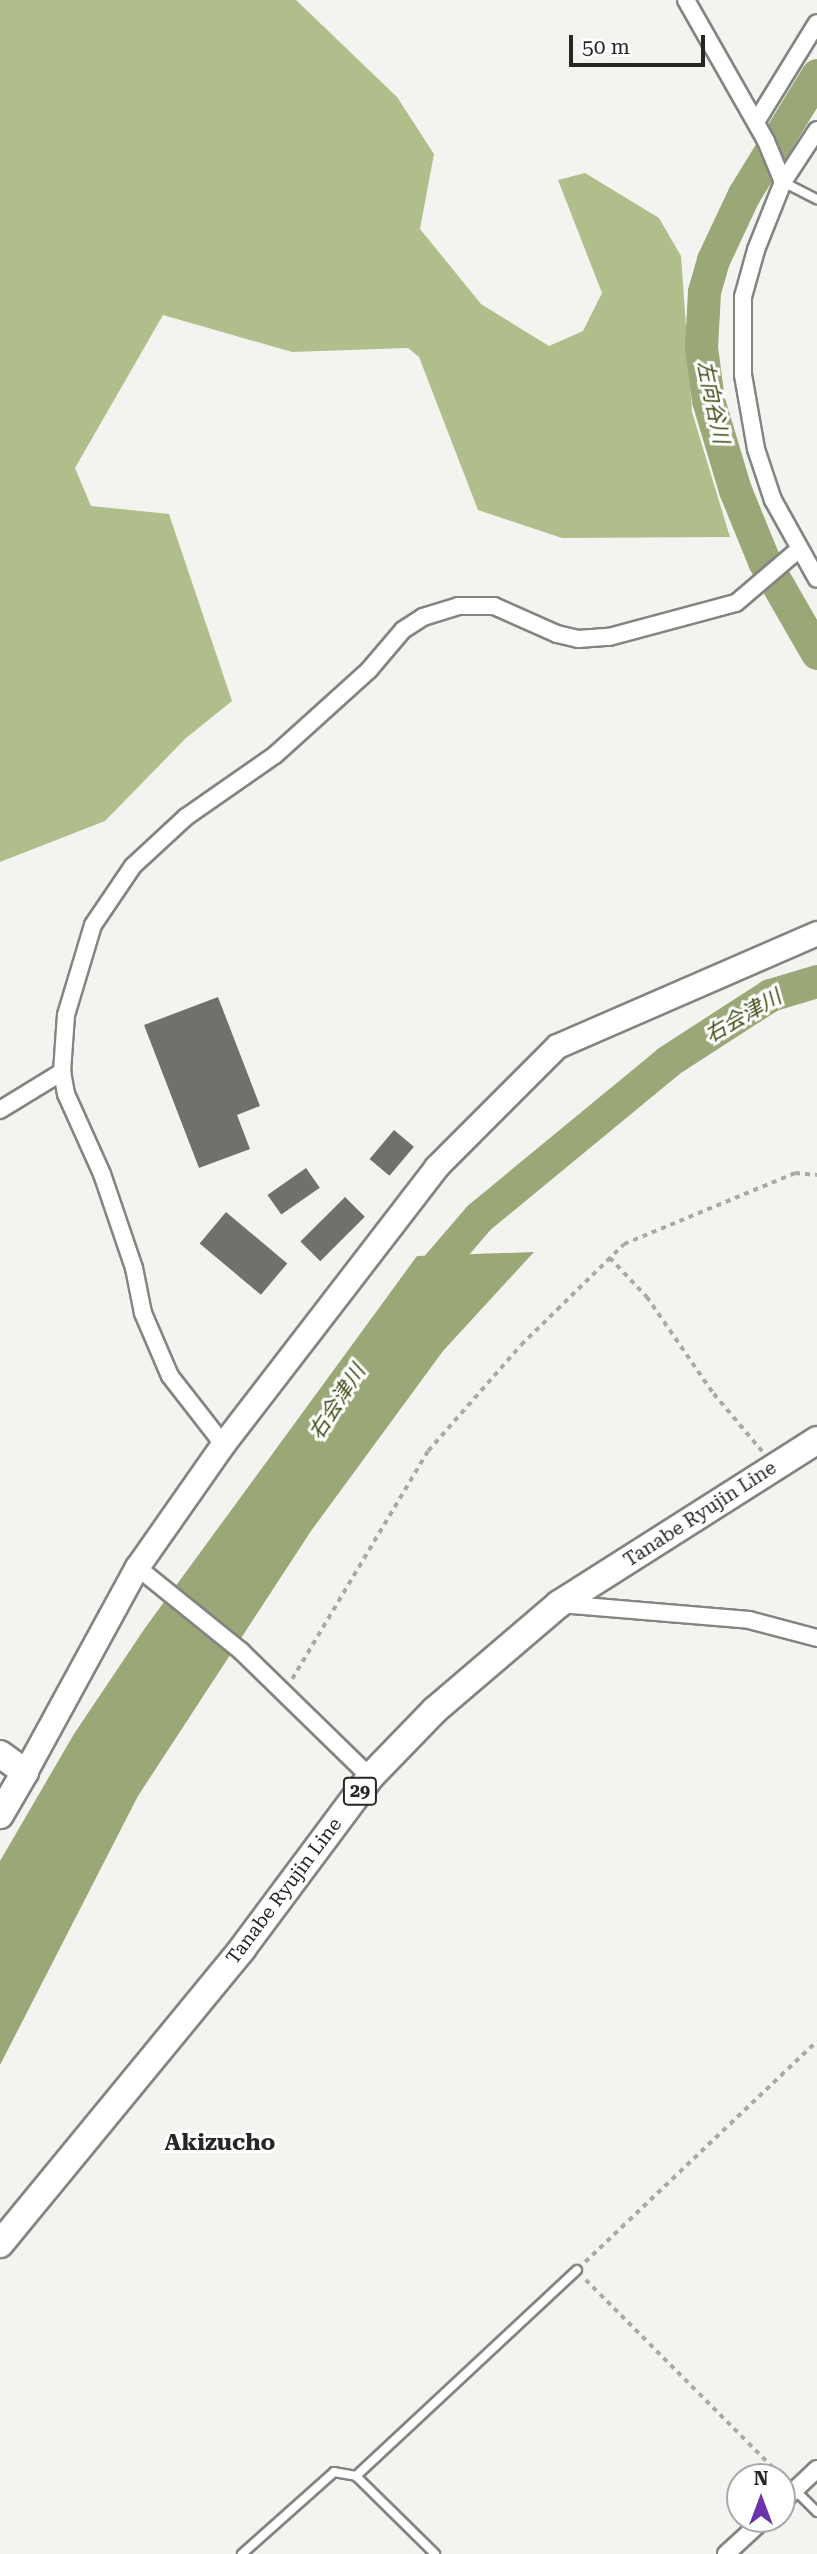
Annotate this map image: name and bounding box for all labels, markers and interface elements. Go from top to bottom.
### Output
scale bar [572,21,708,65]
text: 50 m [582,35,630,59]
water label: 左向谷川 [692,358,734,446]
water label: 右会津川 [700,984,786,1048]
water label: 右会津川 [304,1360,370,1444]
street label: Tanabe Ryujin Line [619,1456,781,1572]
road number: 29 [342,1776,378,1806]
street label: Tanabe Ryujin Line [222,1813,346,1969]
district label: Akizucho [165,2129,275,2157]
north arrow [726,2463,796,2533]
text: N [754,2467,768,2490]

